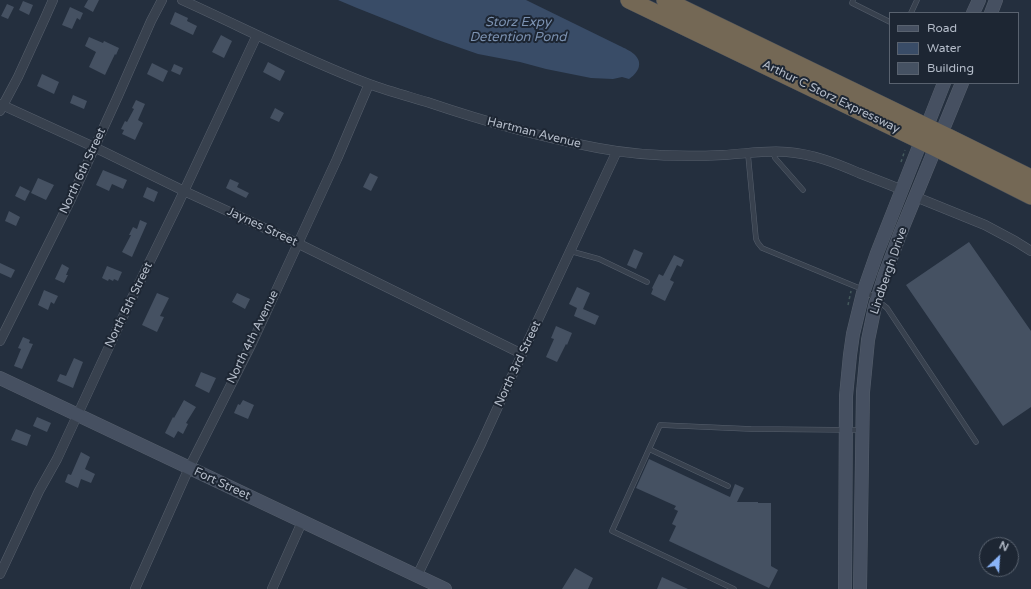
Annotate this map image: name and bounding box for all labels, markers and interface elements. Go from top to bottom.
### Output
legend [889,12,1019,84]
water label: Storz Expy Detention Pond [470,15,566,46]
text: Road [927,21,957,35]
text: Water [927,41,961,55]
street label: Arthur C Storz Expressway [760,57,902,137]
text: Building [927,61,974,75]
street label: Hartman Avenue [486,114,582,152]
street label: North 6th Street [57,126,109,216]
street label: Jaynes Street [225,204,299,250]
street label: Lindbergh Drive [867,226,911,316]
street label: North 5th Street [102,260,156,350]
street label: North 4th Avenue [224,288,282,386]
street label: North 3rd Street [492,319,544,409]
street label: Fort Street [191,465,253,503]
north arrow [979,537,1019,577]
text: N [997,539,1011,554]

